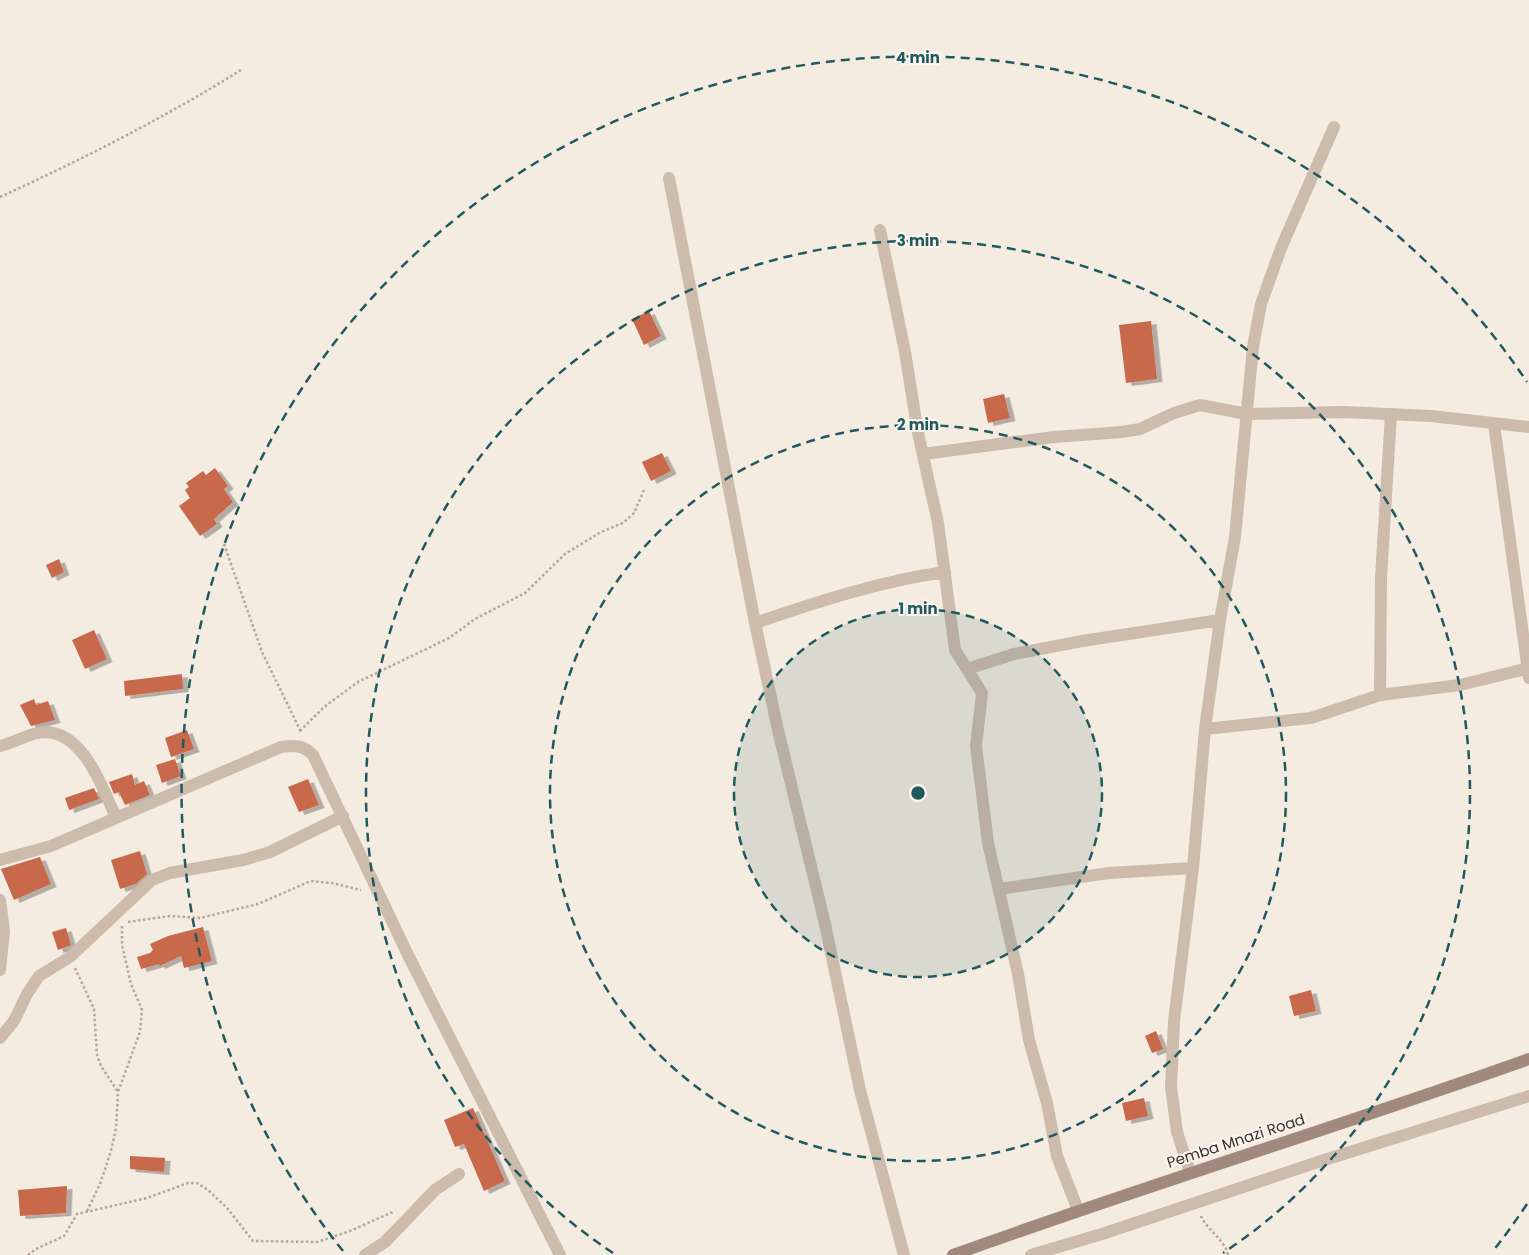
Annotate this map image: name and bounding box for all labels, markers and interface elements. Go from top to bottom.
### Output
text: 4 min [896,47,940,68]
text: 3 min [897,230,939,251]
text: 2 min [897,414,939,435]
text: 1 min [898,598,938,619]
centre of rings [909,784,927,802]
street label: Pemba Mnazi Road [1164,1108,1308,1173]

